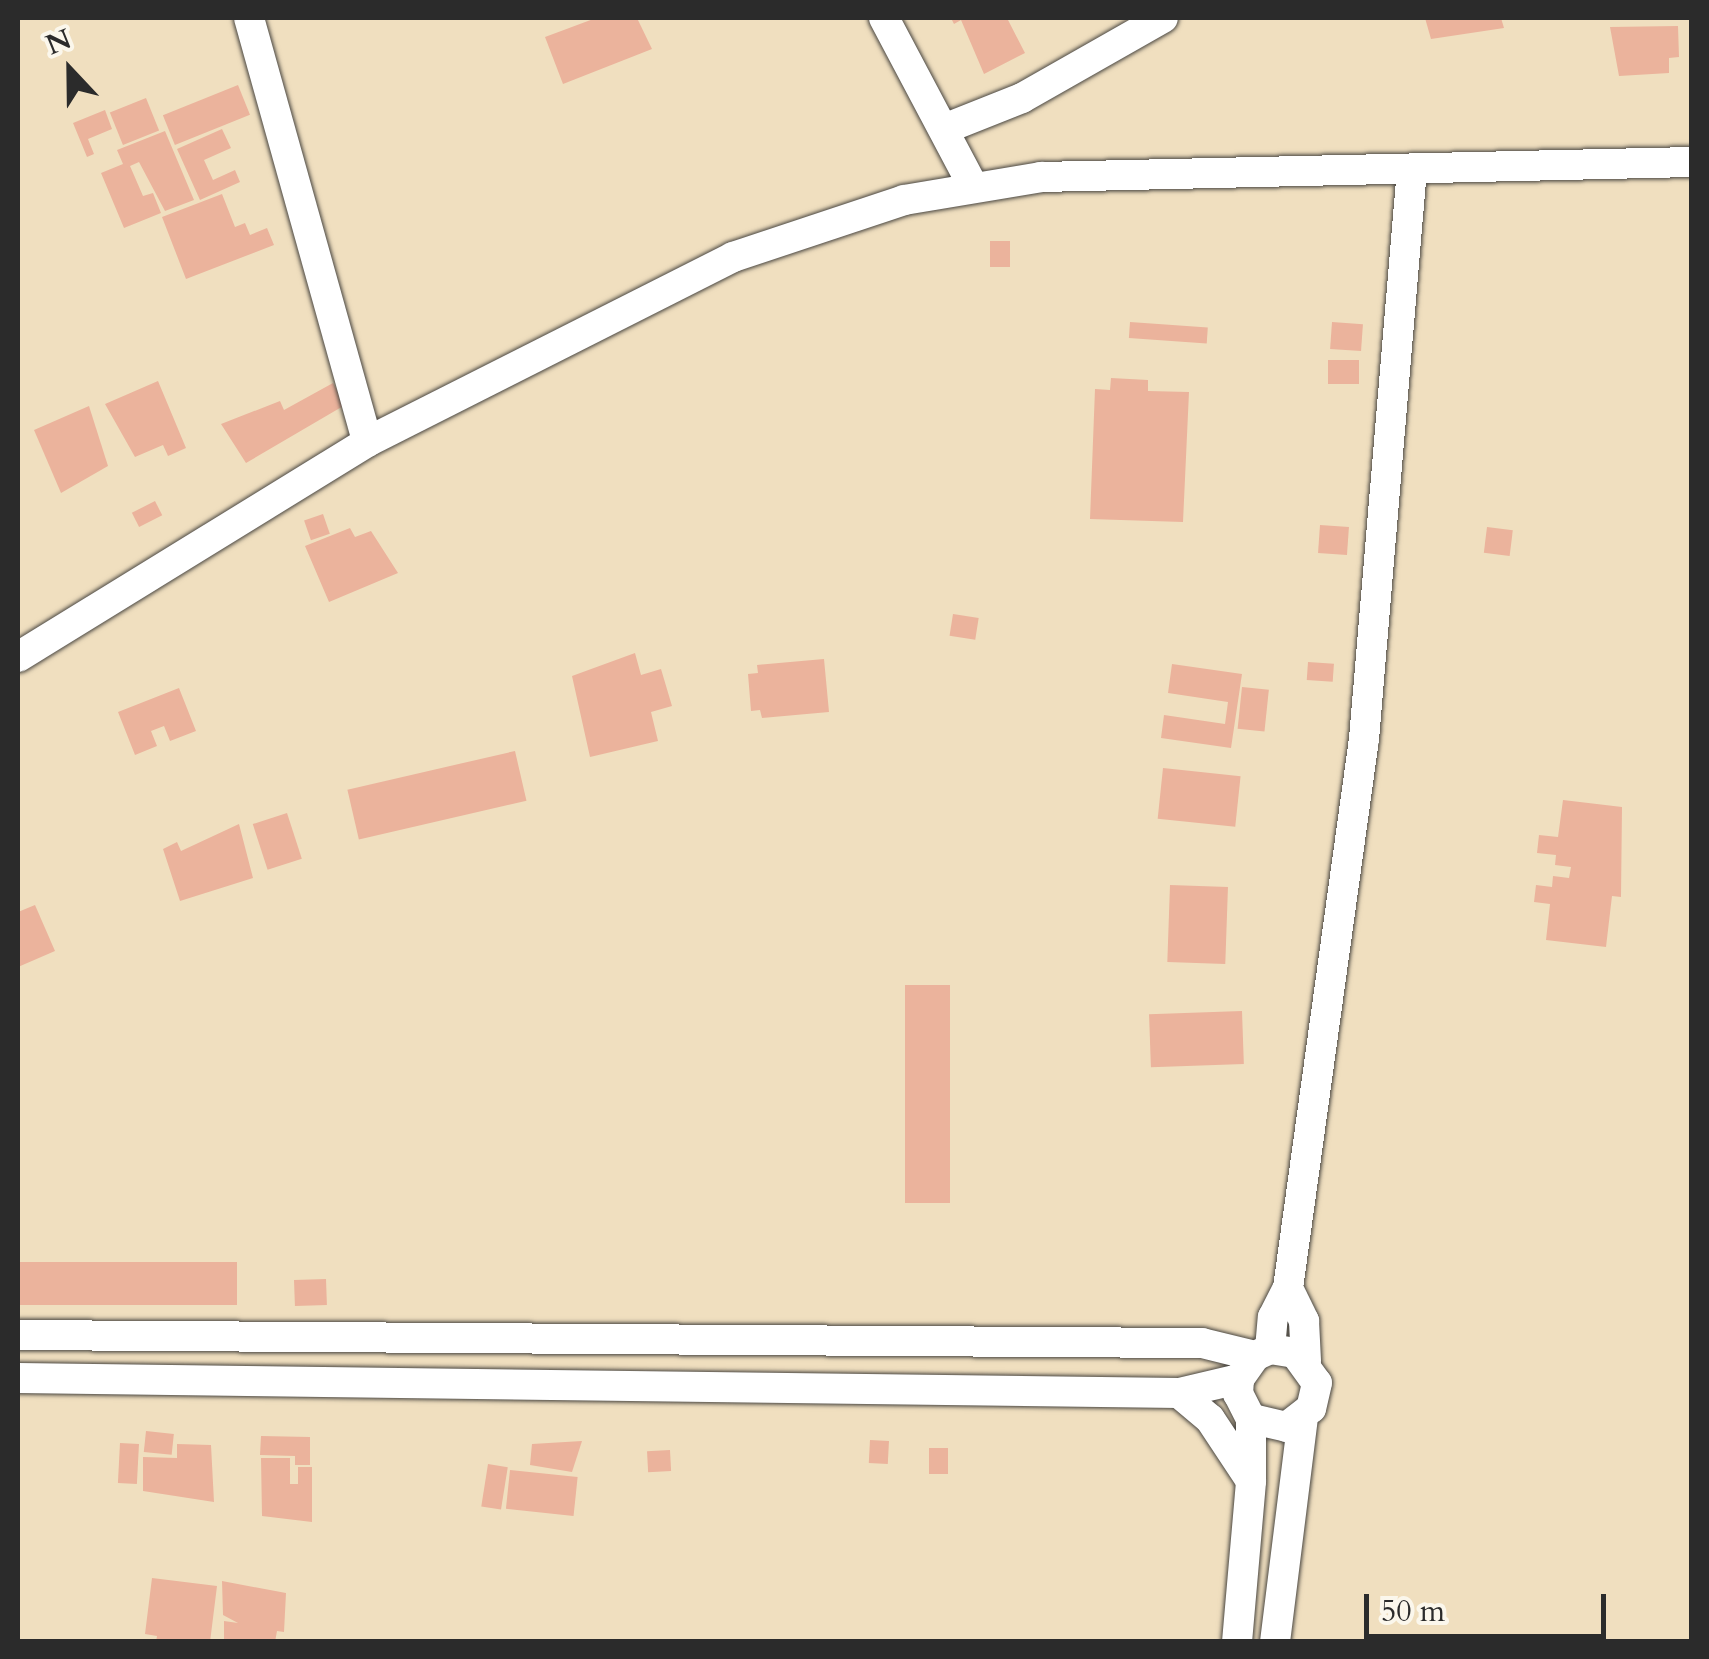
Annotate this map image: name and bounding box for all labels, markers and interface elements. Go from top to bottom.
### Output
north arrow [20,20,120,120]
text: N [40,20,77,64]
scale bar [1369,1574,1612,1636]
text: 50 m [1381,1591,1445,1632]

